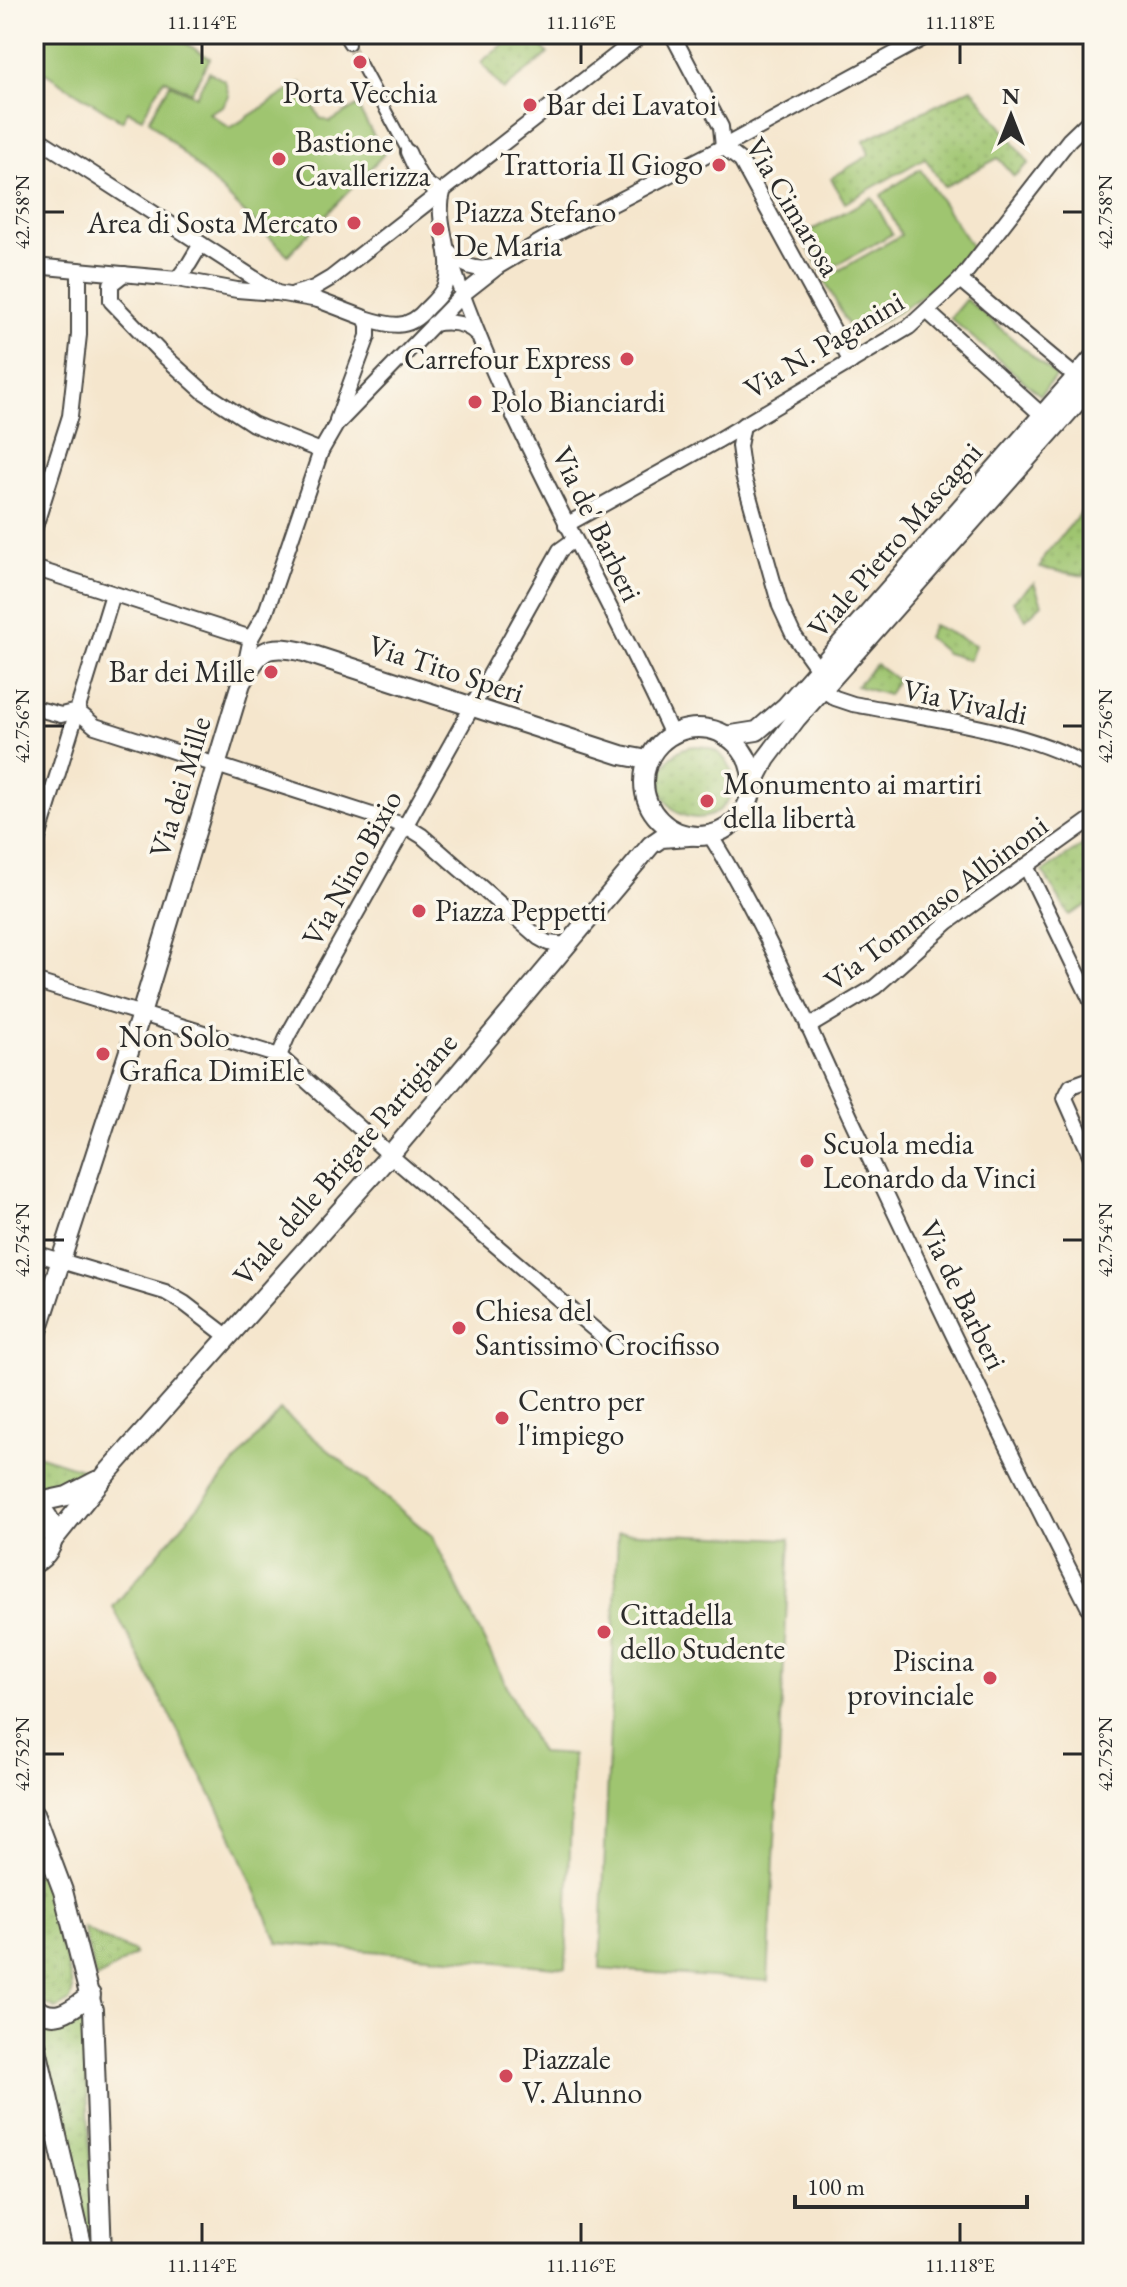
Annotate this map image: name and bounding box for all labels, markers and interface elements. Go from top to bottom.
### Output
text: 11.114°E [167,9,237,35]
text: 11.116°E [546,9,616,35]
text: 11.118°E [925,9,995,35]
marker: Porta Vecchia [351,53,369,71]
place label: Porta Vecchia [283,73,437,112]
north arrow [971,76,1051,156]
text: N [1002,82,1020,111]
place label: Bar dei Lavatoi [546,85,717,124]
marker: Bar dei Lavatoi [521,96,539,114]
place label: Bastione Cavallerizza [295,122,430,195]
street label: Via Cimarosa [737,130,850,283]
place label: Trattoria Il Giogo [500,145,703,184]
marker: Bastione Cavallerizza [270,150,288,168]
marker: Trattoria Il Giogo [710,156,728,174]
text: 42.758°N [9,175,35,249]
text: 42.758°N [1092,175,1118,249]
place label: Piazza Stefano De Maria [454,192,616,265]
place label: Area di Sosta Mercato [86,203,338,242]
marker: Area di Sosta Mercato [345,214,363,232]
marker: Piazza Stefano De Maria [429,220,447,238]
street label: Via N. Paganini [737,282,911,408]
place label: Carrefour Express [404,339,611,378]
marker: Carrefour Express [618,350,636,368]
place label: Polo Bianciardi [491,382,665,421]
marker: Polo Bianciardi [466,393,484,411]
street label: Viale Pietro Mascagni [799,433,991,646]
street label: Via de' Barberi [543,440,652,608]
street label: Via Tito Speri [363,625,529,712]
place label: Bar dei Mille [109,652,255,691]
marker: Bar dei Mille [262,663,280,681]
street label: Via Vivaldi [899,669,1031,734]
text: 42.756°N [9,689,35,763]
text: 42.756°N [1092,689,1118,763]
street label: Via dei Mille [140,712,219,862]
place label: Monumento ai martiri della libertà [723,764,982,837]
street label: Via Nino Bixio [293,783,410,953]
marker: Monumento ai martiri della libertà [698,792,716,810]
street label: Via Tommaso Albinoni [816,806,1055,1000]
place label: Piazza Peppetti [435,891,607,930]
marker: Piazza Peppetti [410,902,428,920]
place label: Non Solo Grafica DimiEle [119,1017,305,1090]
street label: Viale delle Brigate Partigiane [224,1024,465,1294]
marker: Non Solo Grafica DimiEle [94,1045,112,1063]
place label: Scuola media Leonardo da Vinci [823,1124,1036,1197]
marker: Scuola media Leonardo da Vinci [798,1152,816,1170]
text: 42.754°N [9,1203,35,1277]
text: 42.754°N [1092,1203,1118,1277]
street label: Via de Barberi [910,1213,1016,1376]
place label: Chiesa del Santissimo Crocifisso [475,1291,720,1364]
marker: Chiesa del Santissimo Crocifisso [450,1319,468,1337]
place label: Centro per l'impiego [518,1381,644,1454]
marker: Centro per l'impiego [493,1409,511,1427]
place label: Cittadella dello Studente [620,1595,785,1668]
marker: Cittadella dello Studente [595,1623,613,1641]
place label: Piscina provinciale [847,1641,974,1714]
marker: Piscina provinciale [981,1669,999,1687]
text: 42.752°N [9,1717,35,1791]
text: 42.752°N [1092,1717,1118,1791]
place label: Piazzale V. Alunno [522,2039,642,2112]
marker: Piazzale V. Alunno [497,2067,515,2085]
scale bar [795,2159,1027,2209]
text: 100 m [807,2171,865,2202]
text: 11.114°E [167,2252,237,2278]
text: 11.116°E [546,2252,616,2278]
text: 11.118°E [925,2252,995,2278]

